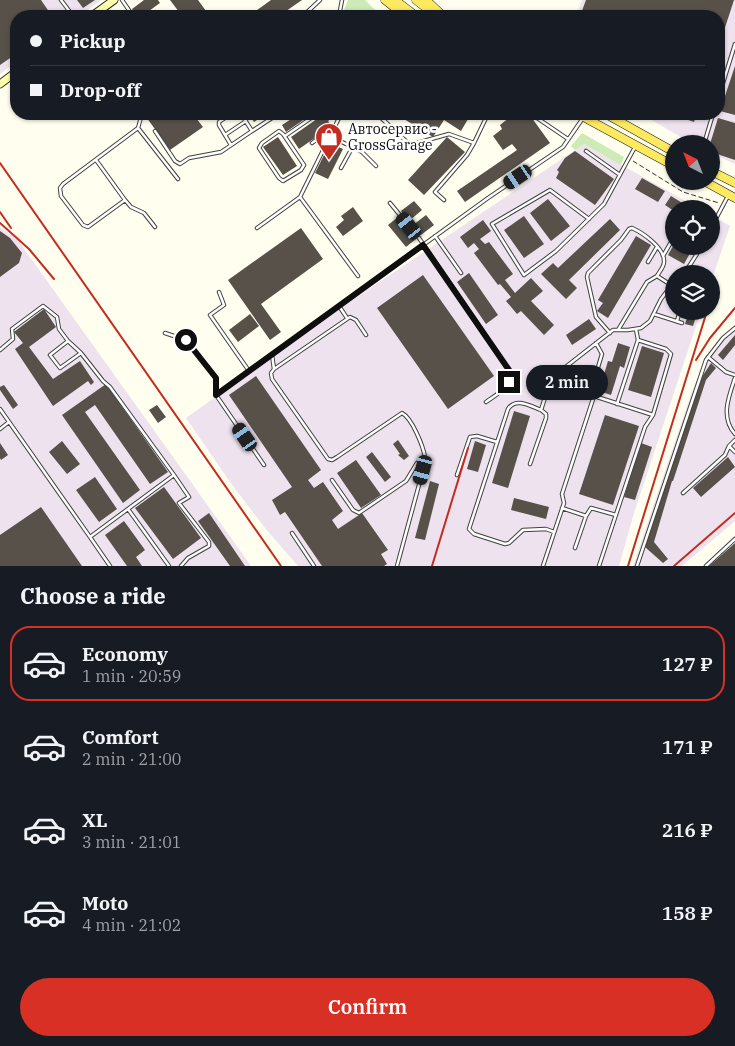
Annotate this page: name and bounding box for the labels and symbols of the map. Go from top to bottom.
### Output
place label: Автосервис - GrossGarage [348,120,437,154]
shop icon: Автосервис - GrossGarage [314,122,344,161]
north arrow [665,135,720,190]
car [501,162,534,192]
car [393,210,424,242]
route start [175,329,197,351]
callout: 2 min [526,364,609,400]
route end [498,371,520,393]
car [230,420,259,454]
car [411,454,434,486]

